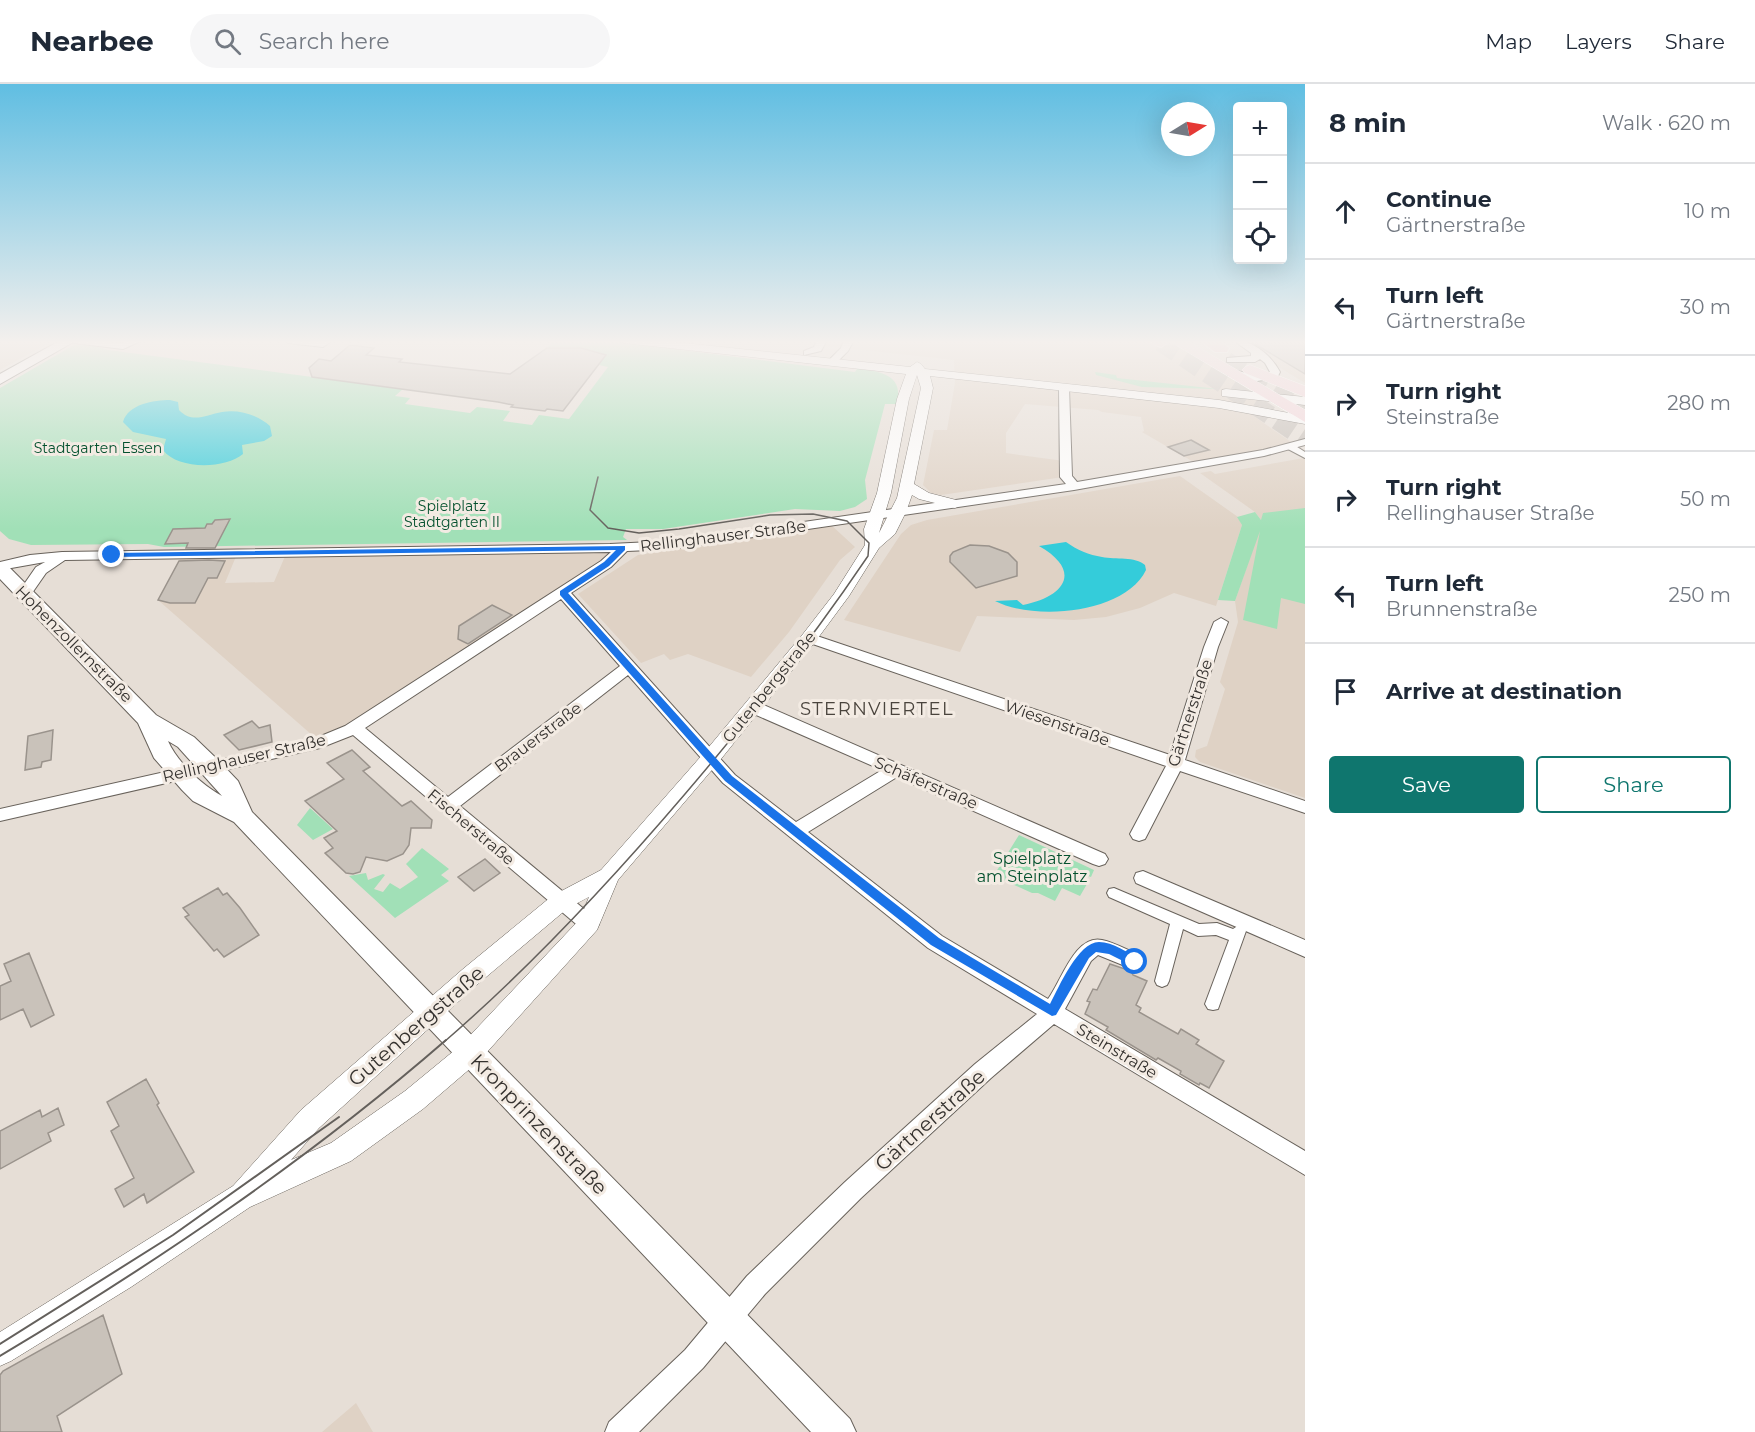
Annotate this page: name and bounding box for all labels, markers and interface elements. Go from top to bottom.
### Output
search box [190,14,610,68]
text: Nearbee [30,24,154,58]
icon: search [211,25,244,58]
text: Search here [259,28,390,55]
text: Map [1485,29,1532,54]
text: Layers [1565,29,1632,54]
text: Share [1665,29,1725,54]
north arrow [1161,102,1215,156]
map controls [1233,102,1287,264]
button: + [1233,102,1287,156]
text: 8 min [1329,107,1407,139]
text: Walk · 620 m [1602,111,1731,135]
button: − [1233,156,1287,210]
text: Continue [1386,186,1492,213]
icon: ahead [1329,195,1362,228]
text: 10 m [1684,199,1731,223]
button: locate [1233,210,1287,264]
text: Gärtnerstraße [1386,213,1526,237]
text: Turn left [1386,282,1484,309]
icon: left [1329,291,1362,324]
text: 30 m [1680,295,1731,319]
text: Gärtnerstraße [1386,309,1526,333]
text: Turn right [1386,378,1501,405]
icon: right [1329,387,1362,420]
text: 280 m [1667,391,1731,415]
text: Steinstraße [1386,405,1499,429]
park label: Stadtgarten Essen [34,439,162,457]
text: Turn right [1386,474,1501,501]
icon: right [1329,483,1362,516]
text: 50 m [1680,487,1731,511]
park label: Spielplatz Stadtgarten II [404,497,500,531]
text: Rellinghauser Straße [1386,501,1595,525]
street label: Rellinghauser Straße [639,516,807,556]
route end [98,541,124,567]
text: Turn left [1386,570,1484,597]
icon: left [1329,579,1362,612]
street label: Hohenzollernstraße [12,582,136,706]
text: 250 m [1669,583,1731,607]
text: Brunnenstraße [1386,597,1538,621]
street label: Gutenbergstraße [718,628,820,746]
street label: Gärtnerstraße [1164,657,1216,769]
icon: arrive [1329,675,1362,708]
text: Arrive at destination [1386,678,1622,705]
street label: Wiesenstraße [1002,696,1112,750]
street label: Brauerstraße [491,698,585,776]
district label: STERNVIERTEL [800,698,954,720]
street label: Rellinghauser Straße [161,730,327,786]
street label: Schäferstraße [872,753,980,813]
button: Save [1329,756,1524,813]
button: Share [1536,756,1731,813]
street label: Fischerstraße [424,785,518,869]
park label: Spielplatz am Steinplatz [977,849,1087,886]
route start [1121,948,1147,974]
street label: Gutenbergstraße [343,961,489,1091]
street label: Steinstraße [1073,1020,1161,1082]
street label: Kronprinzenstraße [466,1049,612,1199]
street label: Gärtnerstraße [870,1064,990,1176]

